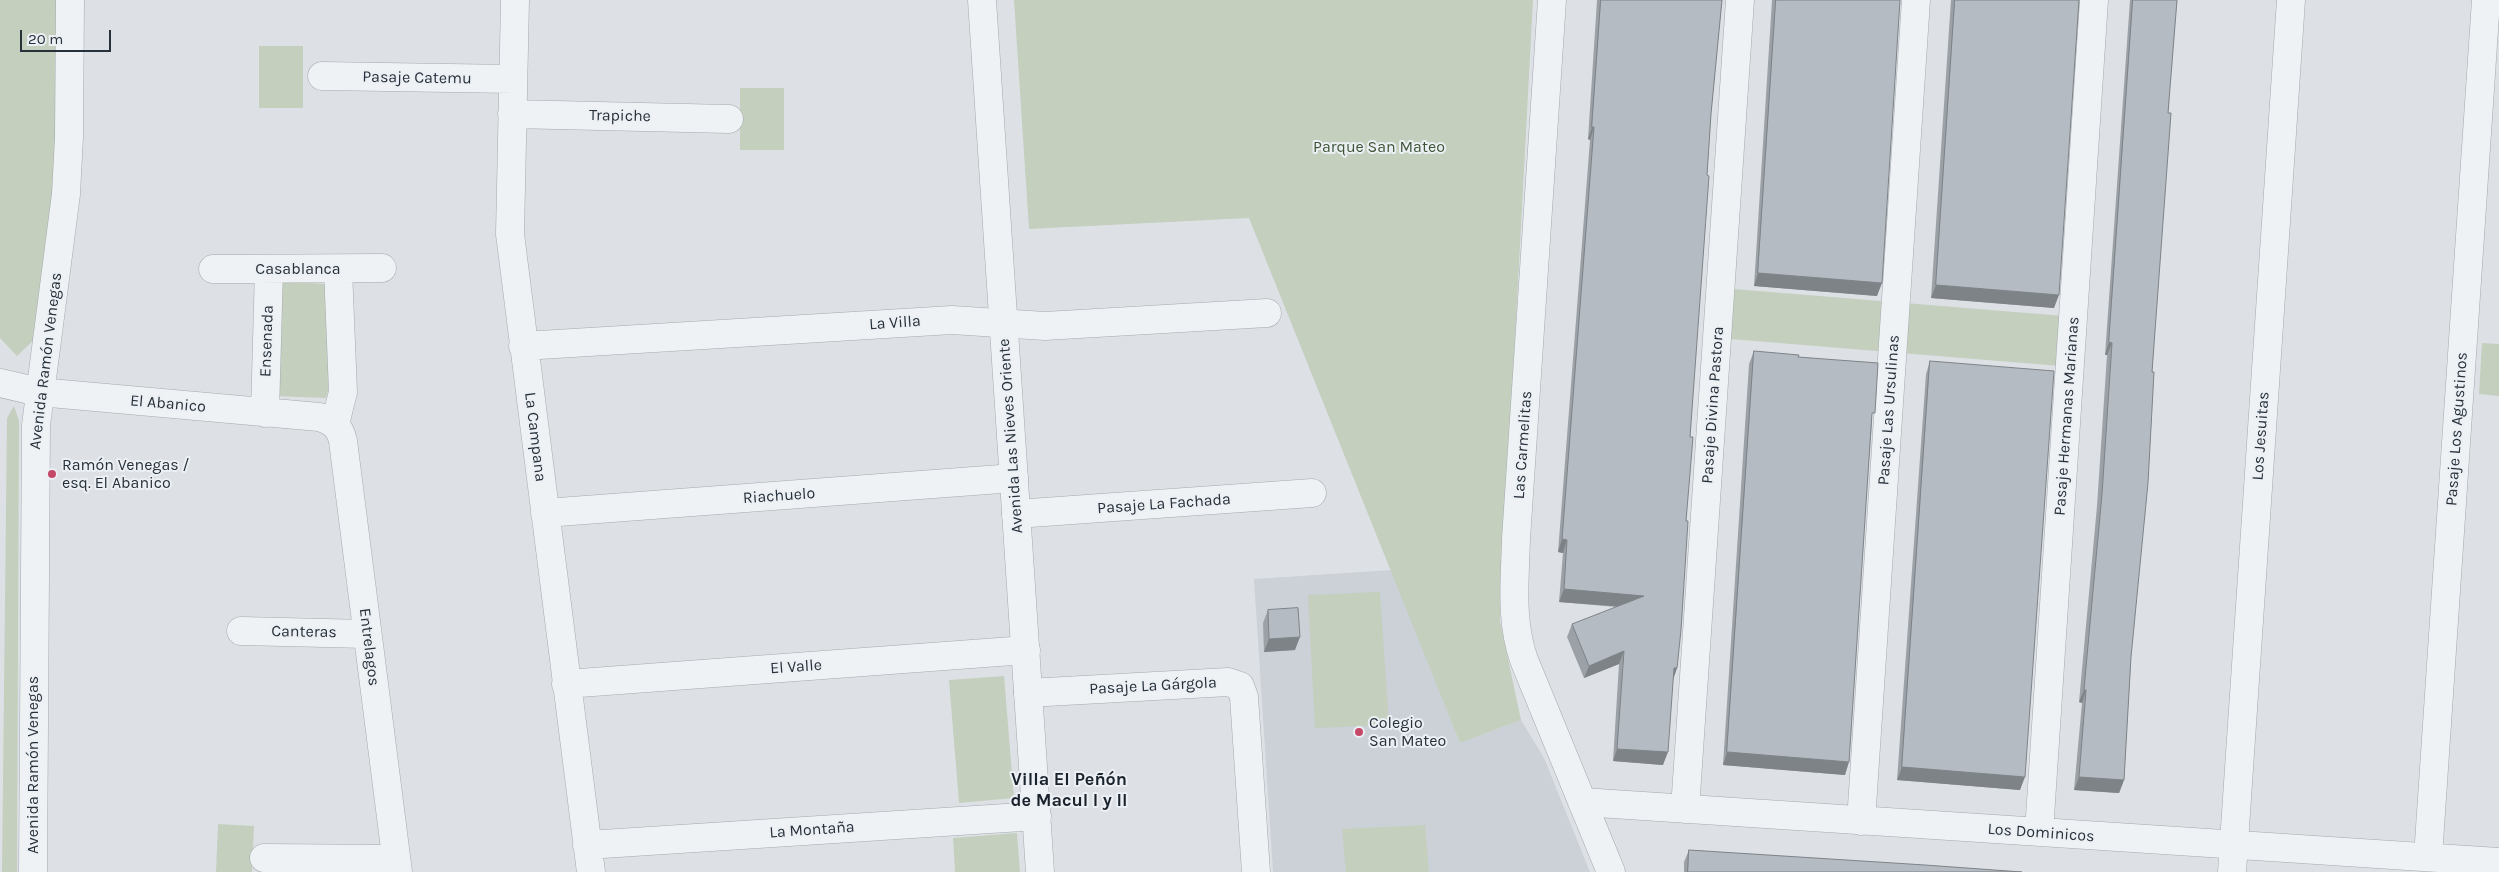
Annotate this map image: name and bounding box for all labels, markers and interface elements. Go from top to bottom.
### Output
scale bar [22,20,114,52]
text: 20 m [28,30,63,48]
street label: Pasaje Catemu [362,67,472,89]
street label: Trapiche [589,106,651,126]
park label: Parque San Mateo [1313,137,1445,157]
street label: Casablanca [255,259,341,279]
street label: Avenida Ramón Venegas [26,271,66,451]
street label: Ensenada [256,305,278,377]
street label: La Villa [869,312,921,334]
street label: Pasaje Hermanas Marianas [2050,316,2084,516]
street label: Pasaje Divina Pastora [1698,326,1728,484]
street label: Pasaje Las Ursulinas [1874,334,1904,486]
street label: Avenida Las Nieves Oriente [995,338,1027,534]
street label: Pasaje Los Agustinos [2442,351,2472,507]
street label: Las Carmelitas [1510,390,1536,500]
street label: El Abanico [129,391,207,417]
street label: La Campana [520,391,550,483]
street label: Los Jesuitas [2248,391,2274,481]
place label: Ramón Venegas / esq. El Abanico [62,455,189,493]
marker: Ramón Venegas / esq. El Abanico [46,468,58,480]
street label: Riachuelo [742,484,816,508]
street label: Pasaje La Fachada [1097,490,1231,518]
street label: Entrelagos [355,607,383,687]
street label: Canteras [271,622,337,642]
street label: El Valle [770,656,822,678]
street label: Pasaje La Gárgola [1089,673,1217,699]
street label: Avenida Ramón Venegas [23,676,43,854]
place label: Colegio San Mateo [1369,713,1446,751]
marker: Colegio San Mateo [1353,726,1365,738]
district label: Villa El Peñón de Macul I y II [1011,769,1127,812]
street label: La Montaña [769,817,855,843]
street label: Los Dominicos [1987,820,2095,846]

